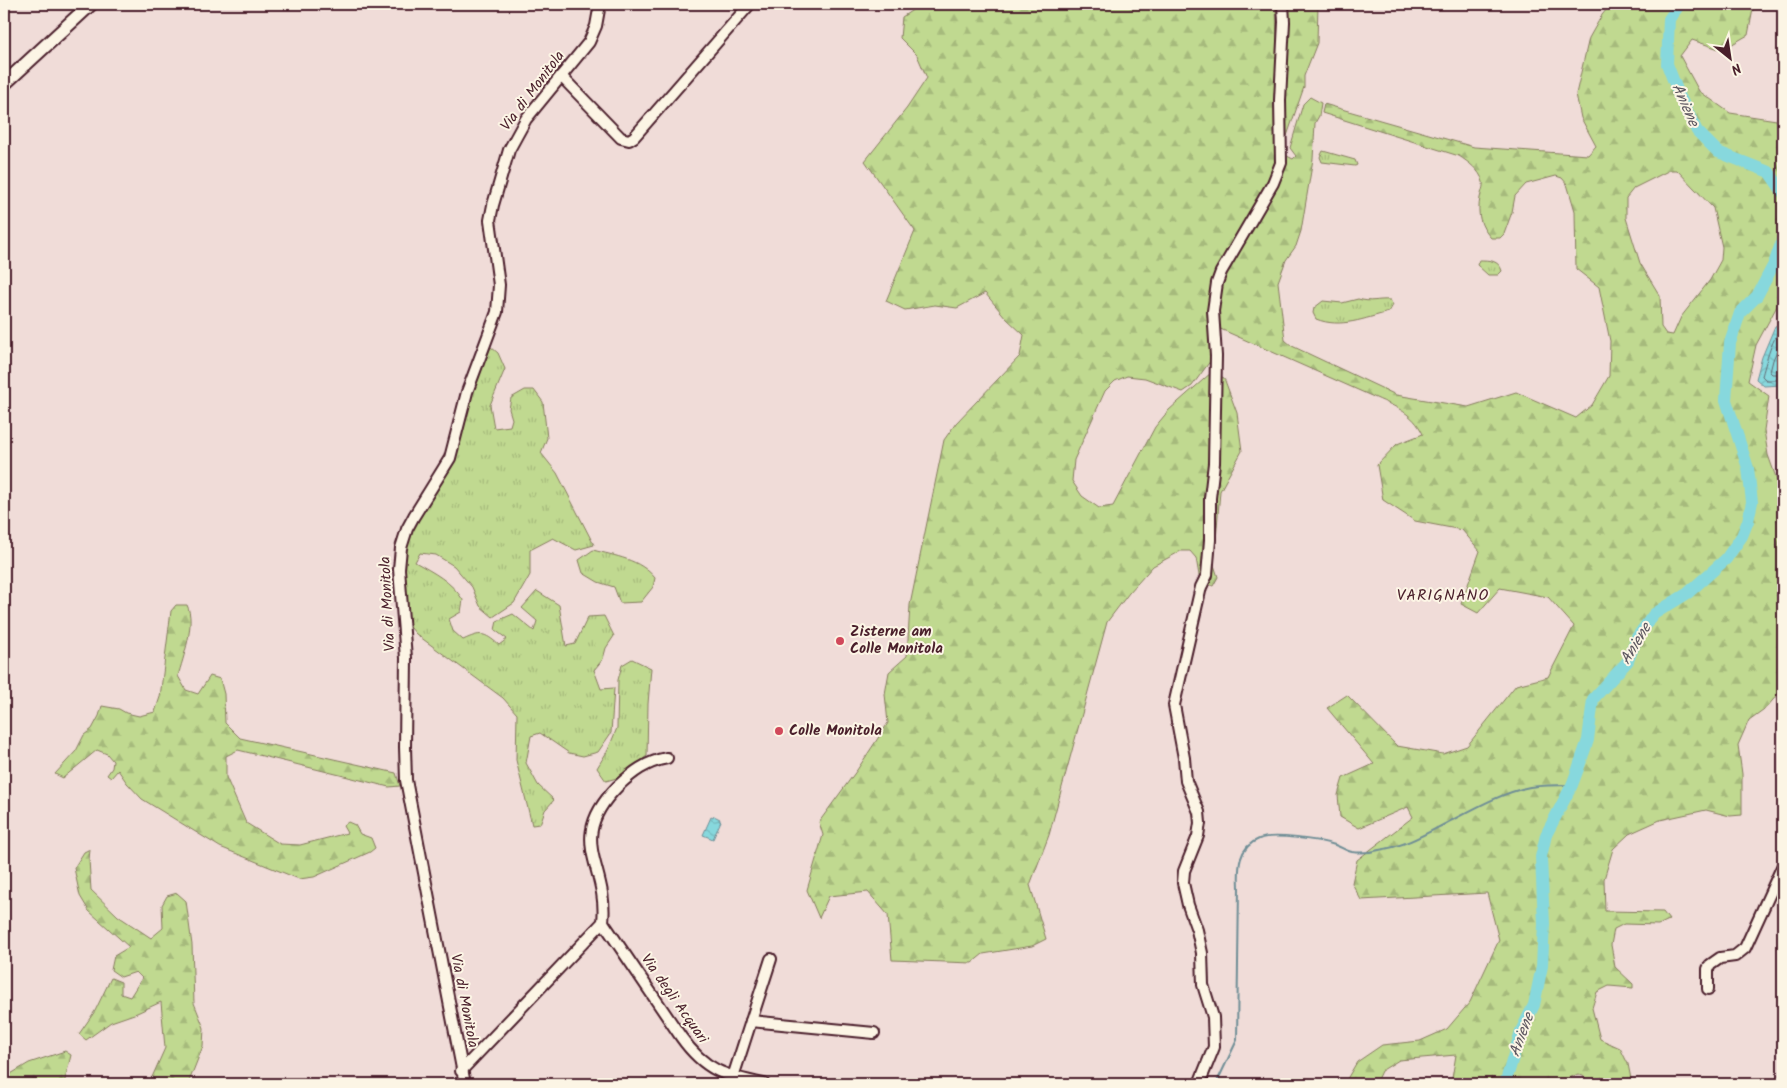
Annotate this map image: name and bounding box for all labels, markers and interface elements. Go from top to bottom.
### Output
north arrow [1704,32,1754,82]
street label: Via di Monitola [495,46,571,136]
text: N [1727,57,1745,80]
water label: Aniene [1664,79,1706,132]
street label: Via di Monitola [374,556,402,652]
district label: VARIGNANO [1397,583,1489,608]
water label: Aniene [1614,617,1659,670]
place label: Zisterne am Colle Monitola [850,620,943,661]
marker: Zisterne am Colle Monitola [834,635,846,647]
place label: Colle Monitola [789,719,882,743]
marker: Colle Monitola [773,725,785,737]
street label: Via degli Acquari [634,949,715,1050]
street label: Via di Monitola [443,952,485,1050]
water label: Aniene [1503,1008,1542,1060]

